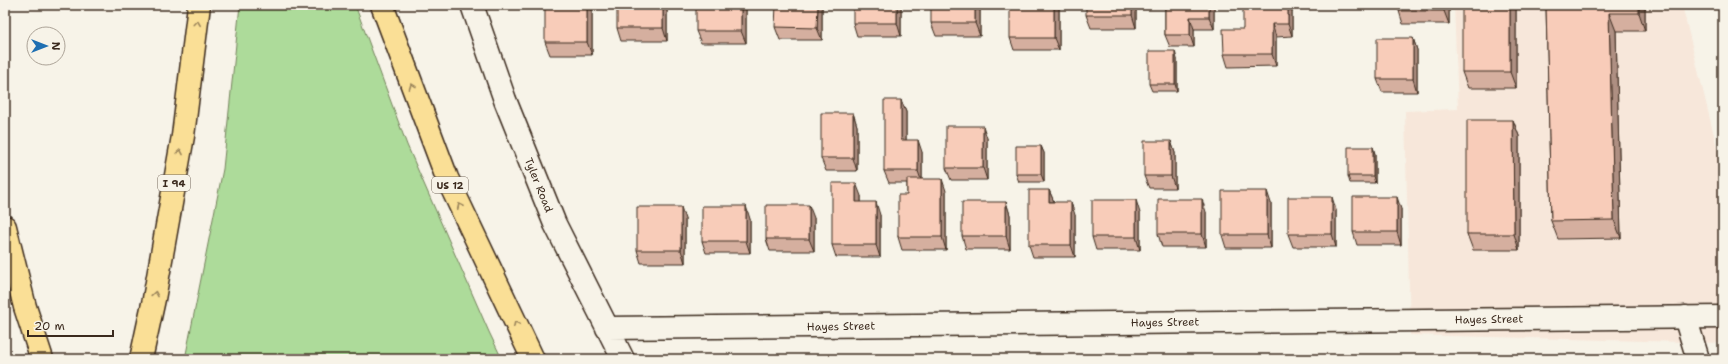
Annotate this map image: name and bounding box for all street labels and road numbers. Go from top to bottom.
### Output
street label: Tyler Road [521,156,556,215]
road number: I 94 [158,175,190,191]
road number: US 12 [432,177,468,193]
street label: Hayes Street [1455,311,1524,328]
street label: Hayes Street [1131,314,1200,331]
street label: Hayes Street [807,318,876,335]

